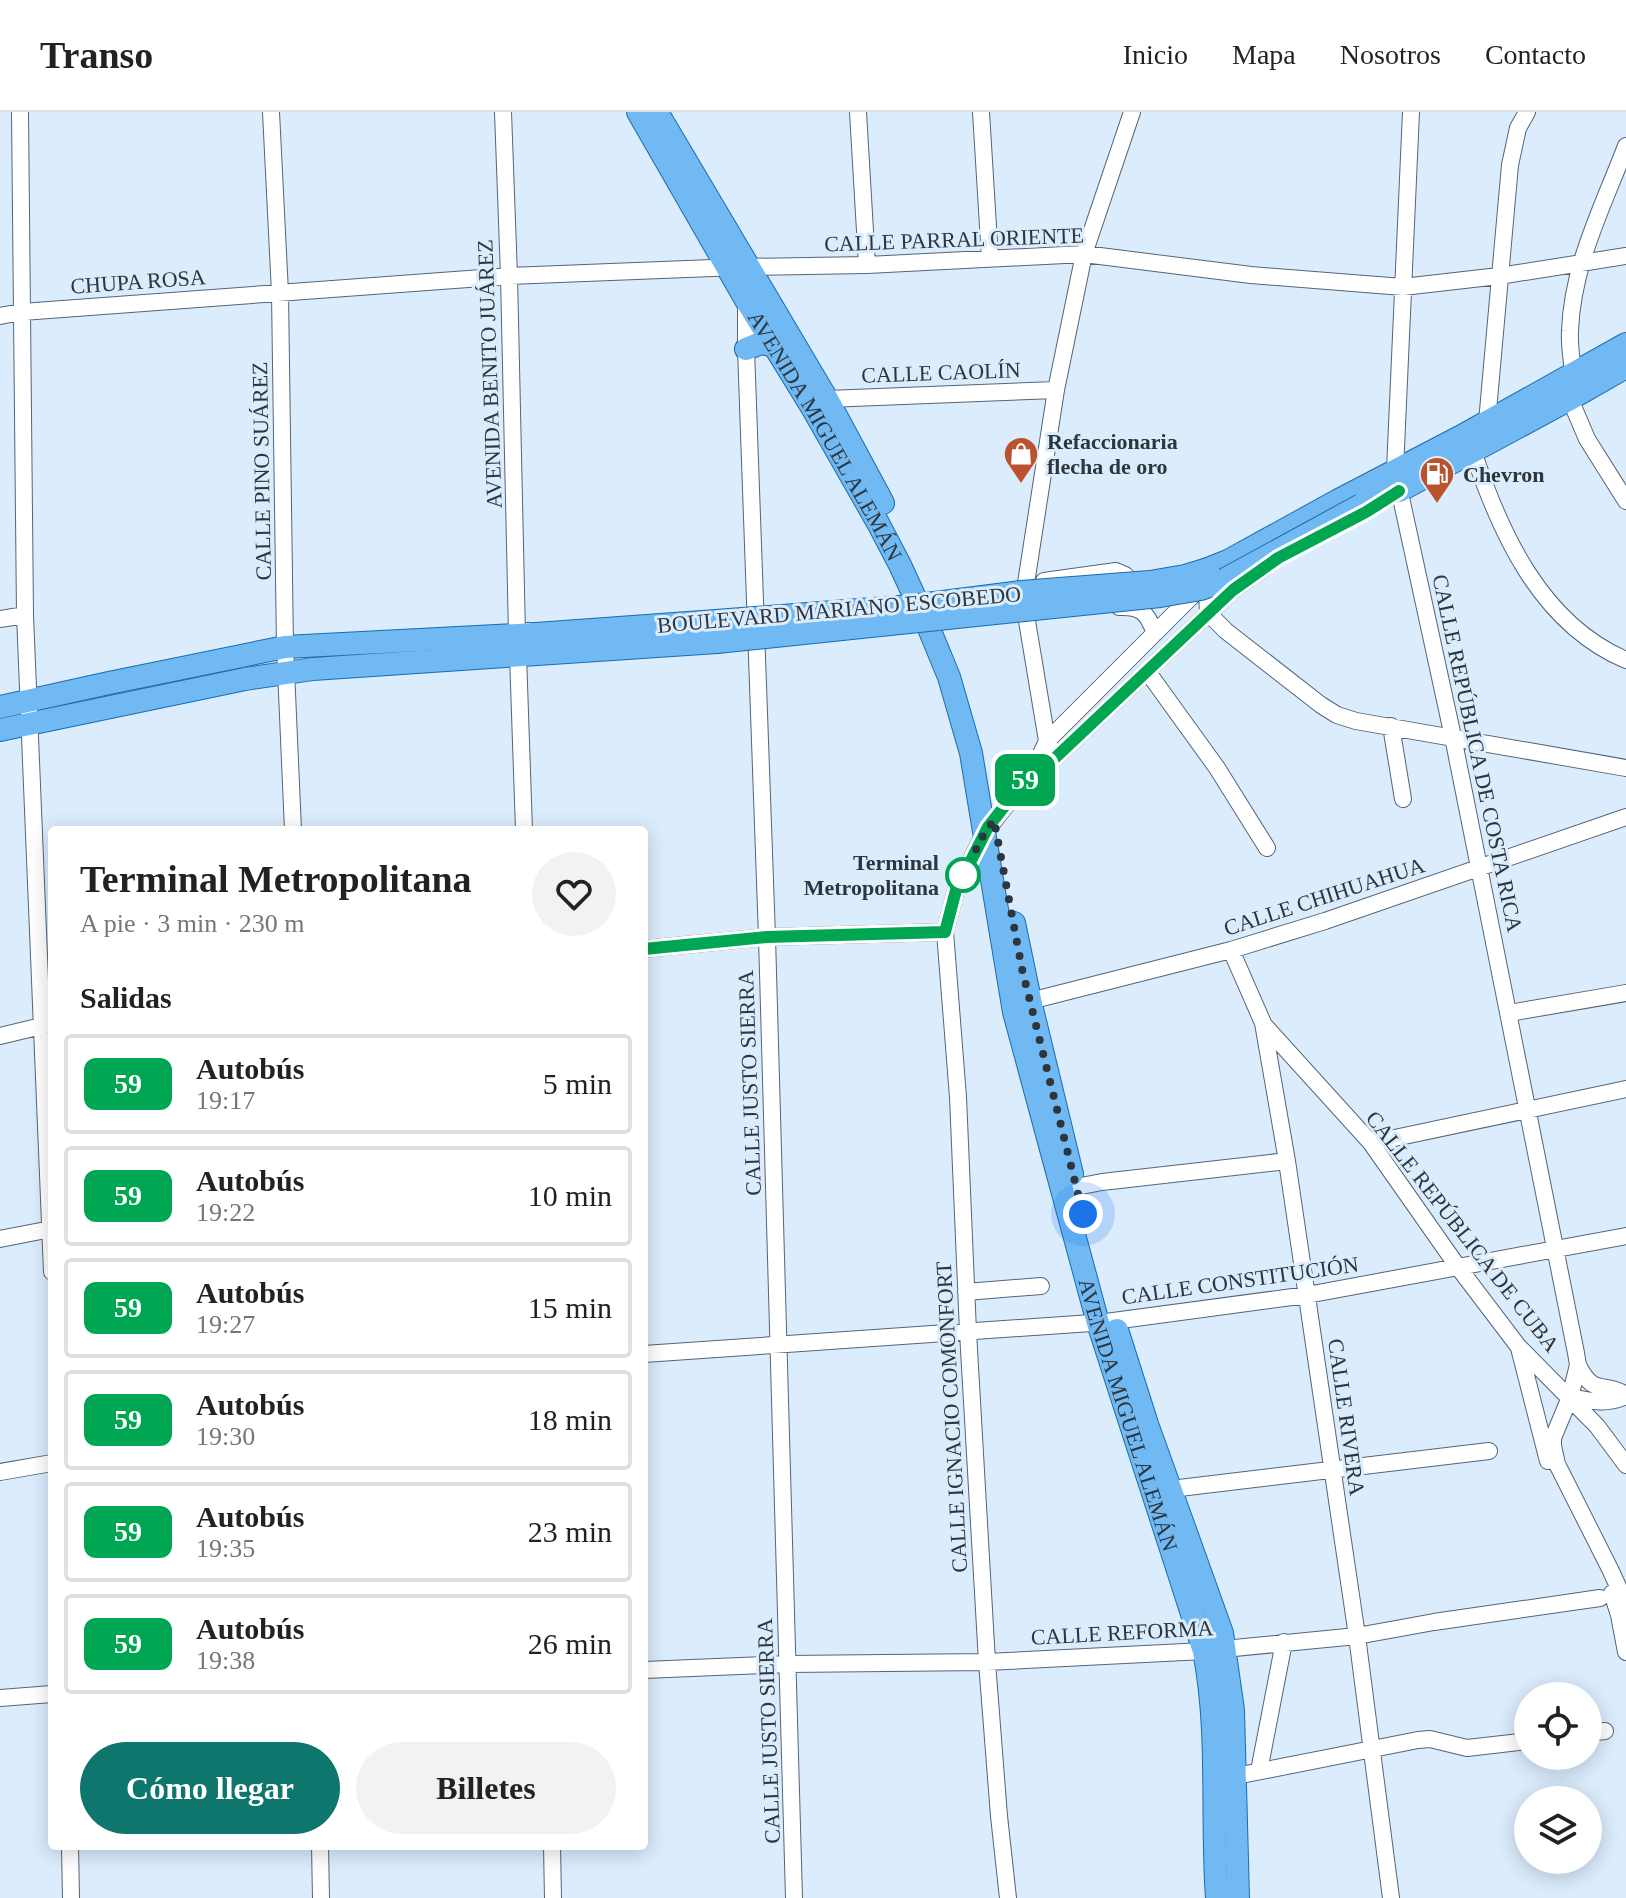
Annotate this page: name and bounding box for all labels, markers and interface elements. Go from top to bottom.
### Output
text: Transo [40,34,153,76]
text: Inicio [1123,39,1188,70]
text: Mapa [1232,39,1296,70]
text: Nosotros [1340,39,1441,70]
text: Contacto [1485,39,1586,70]
street label: CALLE PARRAL ORIENTE [824,222,1084,257]
street label: AVENIDA BENITO JUÁREZ [472,239,507,509]
street label: CHUPA ROSA [70,264,207,299]
street label: AVENIDA MIGUEL ALEMÁN [743,306,907,565]
street label: CALLE CAOLÍN [861,357,1021,388]
street label: CALLE PINO SUÁREZ [247,361,276,581]
place label: Refaccionaria flecha de oro [1047,429,1178,479]
shop icon: Refaccionaria flecha de oro [1002,435,1040,485]
fuel station icon: Chevron [1418,455,1456,505]
place label: Chevron [1463,462,1545,487]
street label: CALLE REPÚBLICA DE COSTA RICA [1427,572,1528,934]
street label: BOULEVARD MARIANO ESCOBEDO [656,581,1022,638]
line badge: 59 [989,754,1061,806]
text: 59 [1011,764,1039,795]
place label: Terminal Metropolitana [804,850,939,900]
button: heart [532,852,616,936]
street label: CALLE CHIHUAHUA [1221,852,1428,941]
text: Terminal Metropolitana [80,858,472,900]
marker: Terminal Metropolitana [946,858,980,892]
text: A pie · 3 min · 230 m [80,909,305,938]
street label: CALLE JUSTO SIERRA [733,970,766,1196]
text: Salidas [80,981,172,1014]
text: Autobús [196,1052,304,1085]
text: 5 min [543,1067,612,1100]
text: 59 [114,1068,142,1099]
text: 19:17 [196,1086,255,1115]
street label: CALLE REPÚBLICA DE CUBA [1361,1106,1565,1357]
text: Autobús [196,1164,304,1197]
text: 10 min [528,1179,612,1212]
text: 59 [114,1180,142,1211]
your location [1063,1194,1103,1234]
text: 19:22 [196,1198,255,1227]
street label: CALLE CONSTITUCIÓN [1120,1251,1360,1310]
street label: CALLE IGNACIO COMONFORT [931,1260,972,1573]
text: Autobús [196,1276,304,1309]
street label: AVENIDA MIGUEL ALEMÁN [1073,1276,1183,1554]
text: 15 min [528,1291,612,1324]
text: 59 [114,1292,142,1323]
text: 19:27 [196,1310,255,1339]
street label: CALLE RIVERA [1323,1337,1370,1497]
text: Autobús [196,1388,304,1421]
text: 18 min [528,1403,612,1436]
text: 59 [114,1404,142,1435]
text: 19:30 [196,1422,255,1451]
text: Autobús [196,1500,304,1533]
text: 23 min [528,1515,612,1548]
text: 59 [114,1516,142,1547]
text: 19:35 [196,1534,255,1563]
text: Autobús [196,1612,304,1645]
street label: CALLE REFORMA [1030,1615,1214,1650]
street label: CALLE JUSTO SIERRA [752,1618,785,1844]
text: 26 min [528,1627,612,1660]
text: 59 [114,1628,142,1659]
text: 19:38 [196,1646,255,1675]
map controls [1514,1682,1602,1874]
button: locate [1514,1682,1602,1770]
button: Cómo llegar [80,1742,340,1834]
button: Billetes [356,1742,616,1834]
button: layers [1514,1786,1602,1874]

